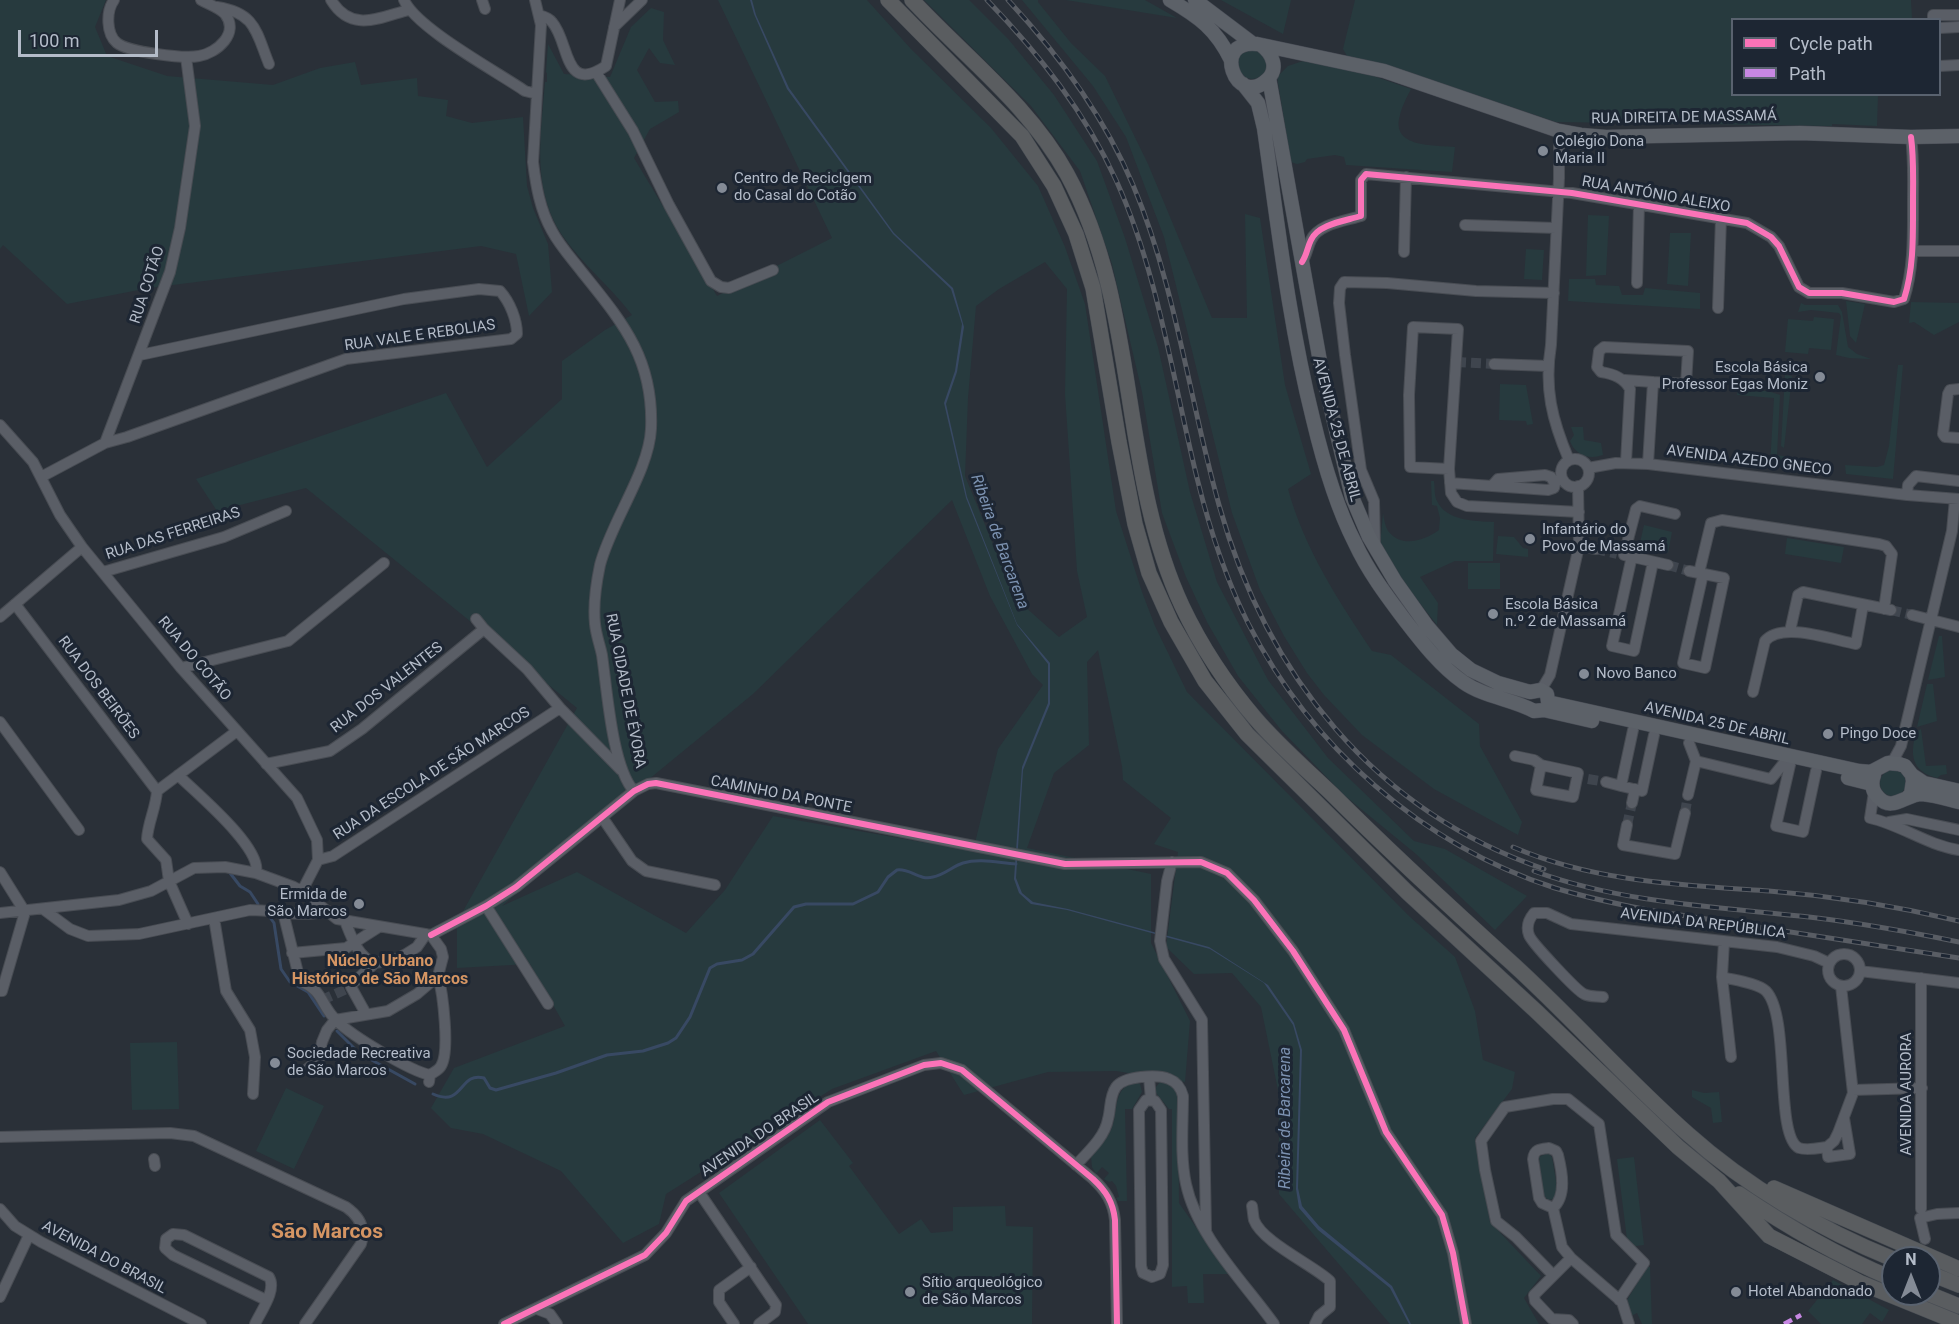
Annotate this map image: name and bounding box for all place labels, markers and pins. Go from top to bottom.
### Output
place label: Colégio Dona Maria II [1555,133,1644,168]
marker: Colégio Dona Maria II [1536,144,1550,158]
place label: Centro de Reciclgem do Casal do Cotão [734,170,872,205]
marker: Centro de Reciclgem do Casal do Cotão [715,181,729,195]
place label: Escola Básica Professor Egas Moniz [1662,359,1808,394]
marker: Escola Básica Professor Egas Moniz [1813,370,1827,384]
place label: Infantário do Povo de Massamá [1542,521,1666,556]
marker: Infantário do Povo de Massamá [1523,532,1537,546]
place label: Escola Básica n.º 2 de Massamá [1505,596,1626,631]
marker: Escola Básica n.º 2 de Massamá [1486,607,1500,621]
place label: Novo Banco [1596,665,1677,683]
marker: Novo Banco [1577,667,1591,681]
place label: Pingo Doce [1840,725,1916,743]
marker: Pingo Doce [1821,727,1835,741]
place label: Ermida de São Marcos [267,886,347,921]
marker: Ermida de São Marcos [352,897,366,911]
place label: Sociedade Recreativa de São Marcos [287,1045,431,1080]
marker: Sociedade Recreativa de São Marcos [268,1056,282,1070]
place label: Sítio arqueológico de São Marcos [922,1274,1043,1309]
place label: Hotel Abandonado [1748,1283,1873,1301]
marker: Sítio arqueológico de São Marcos [903,1285,917,1299]
marker: Hotel Abandonado [1729,1285,1743,1299]

